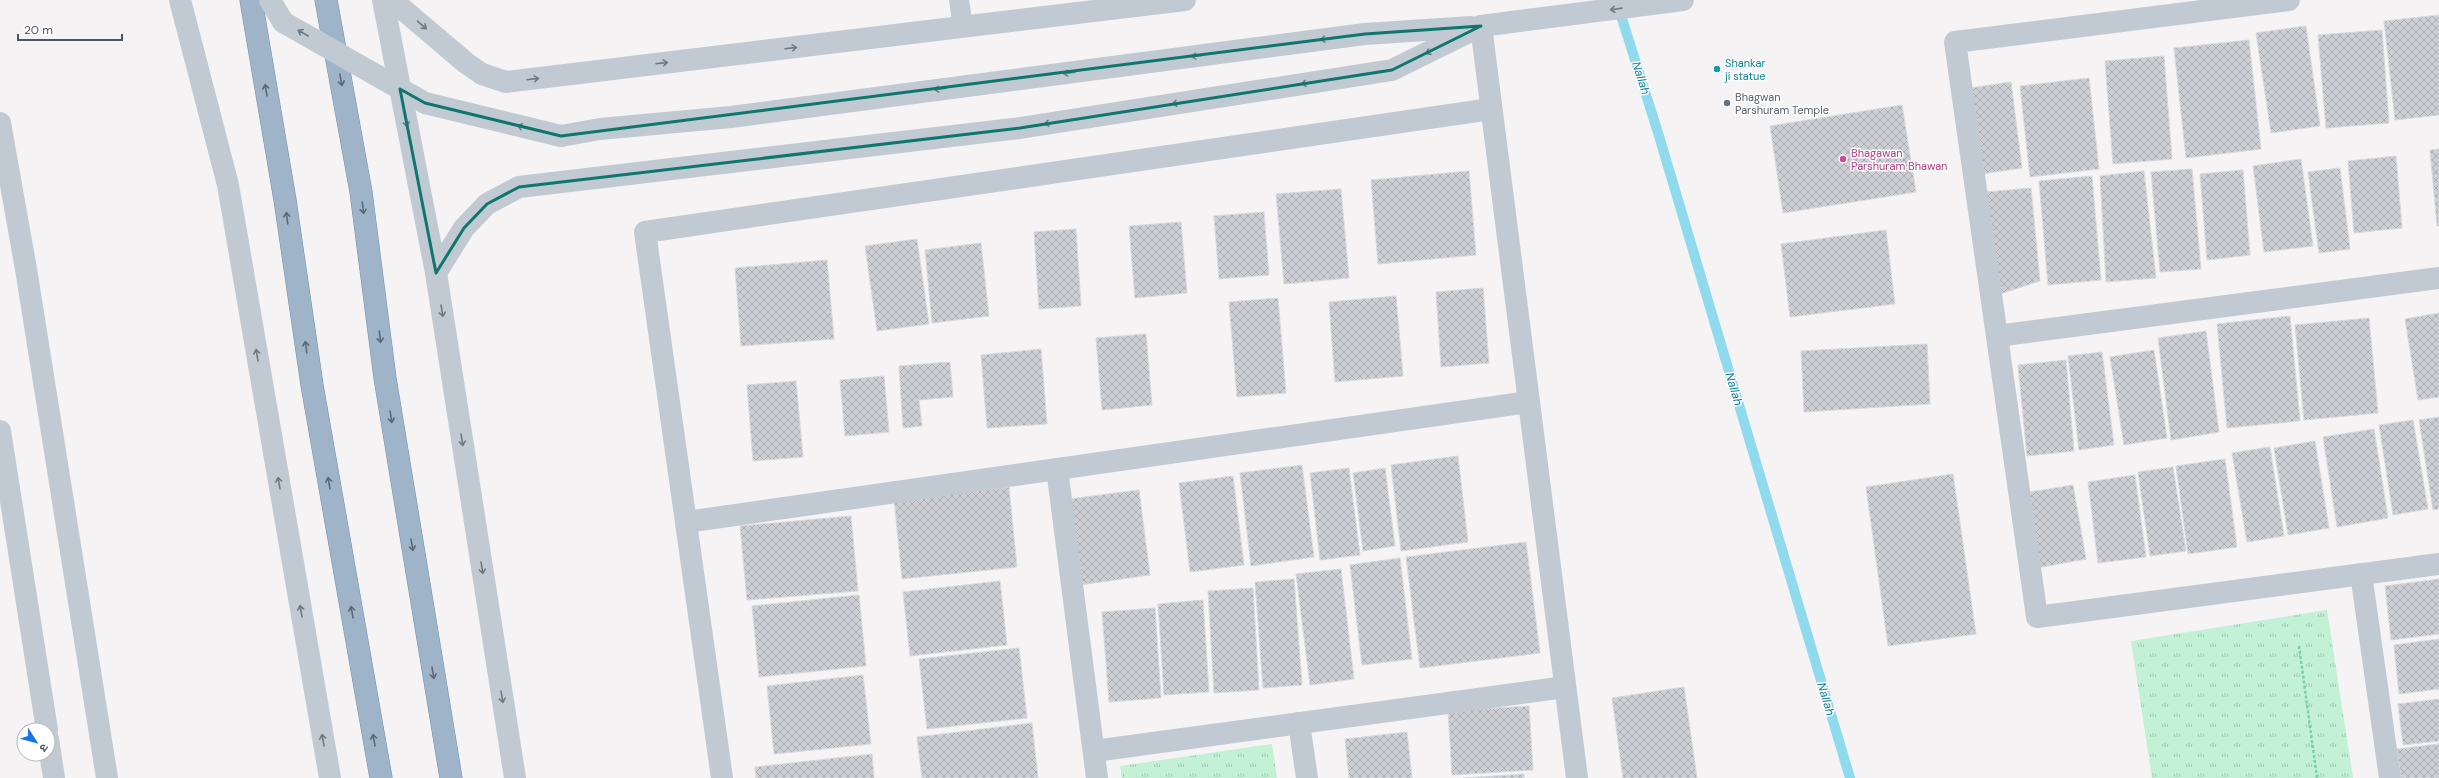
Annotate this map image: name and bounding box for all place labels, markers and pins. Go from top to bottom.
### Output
place label: Shankar ji statue [1724,56,1766,83]
marker: Shankar ji statue [1712,64,1722,74]
place label: Bhagwan Parshuram Temple [1735,90,1829,117]
marker: Bhagwan Parshuram Temple [1722,98,1732,108]
place label: Bhagawan Parshuram Bhawan [1851,146,1947,173]
marker: Bhagawan Parshuram Bhawan [1838,154,1848,164]

